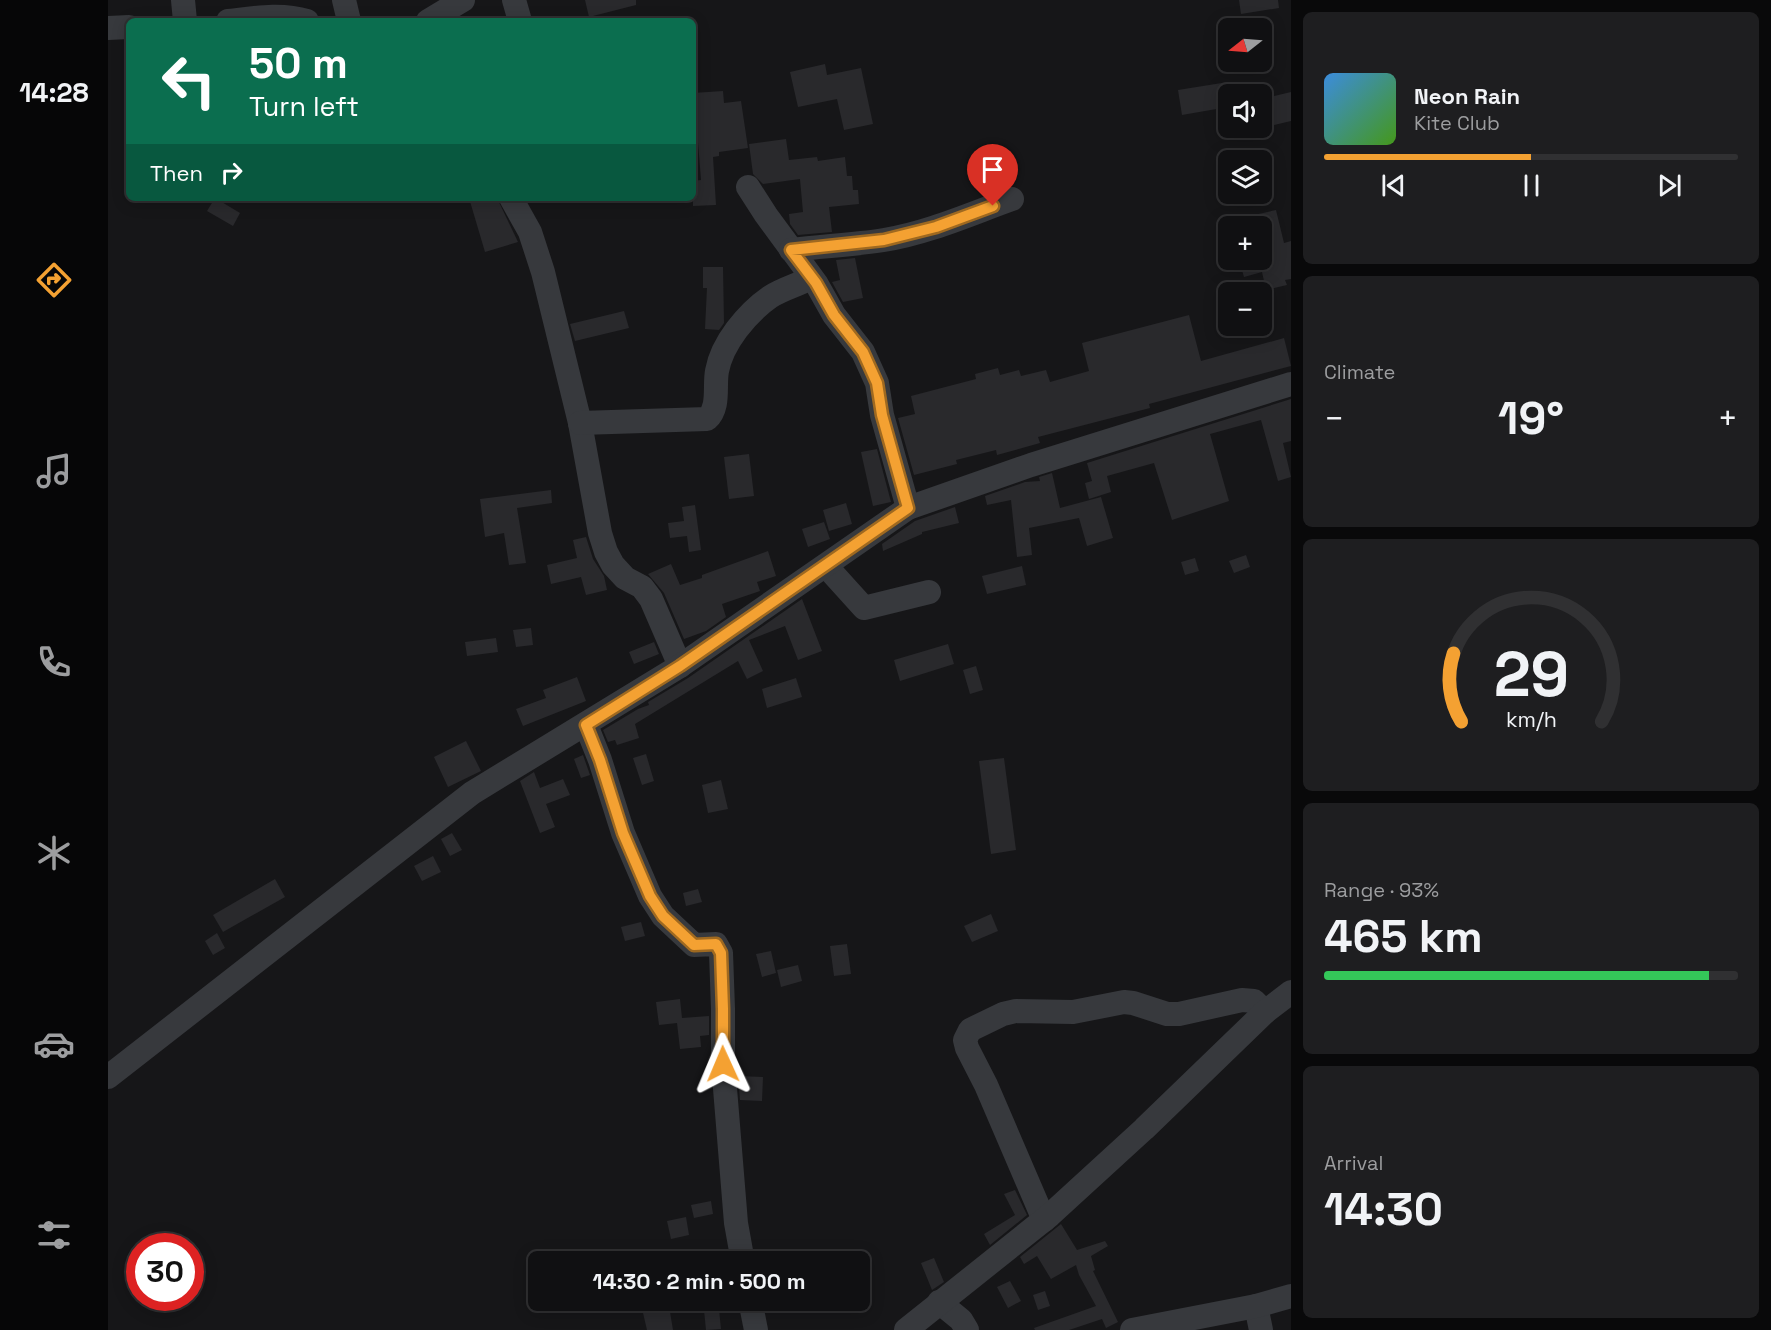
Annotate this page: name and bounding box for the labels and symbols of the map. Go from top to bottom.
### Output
north arrow [1218,18,1272,72]
pin [967,144,1018,206]
position arrow [691,1032,755,1096]
speed limit sign: 30 [126,1233,204,1311]

